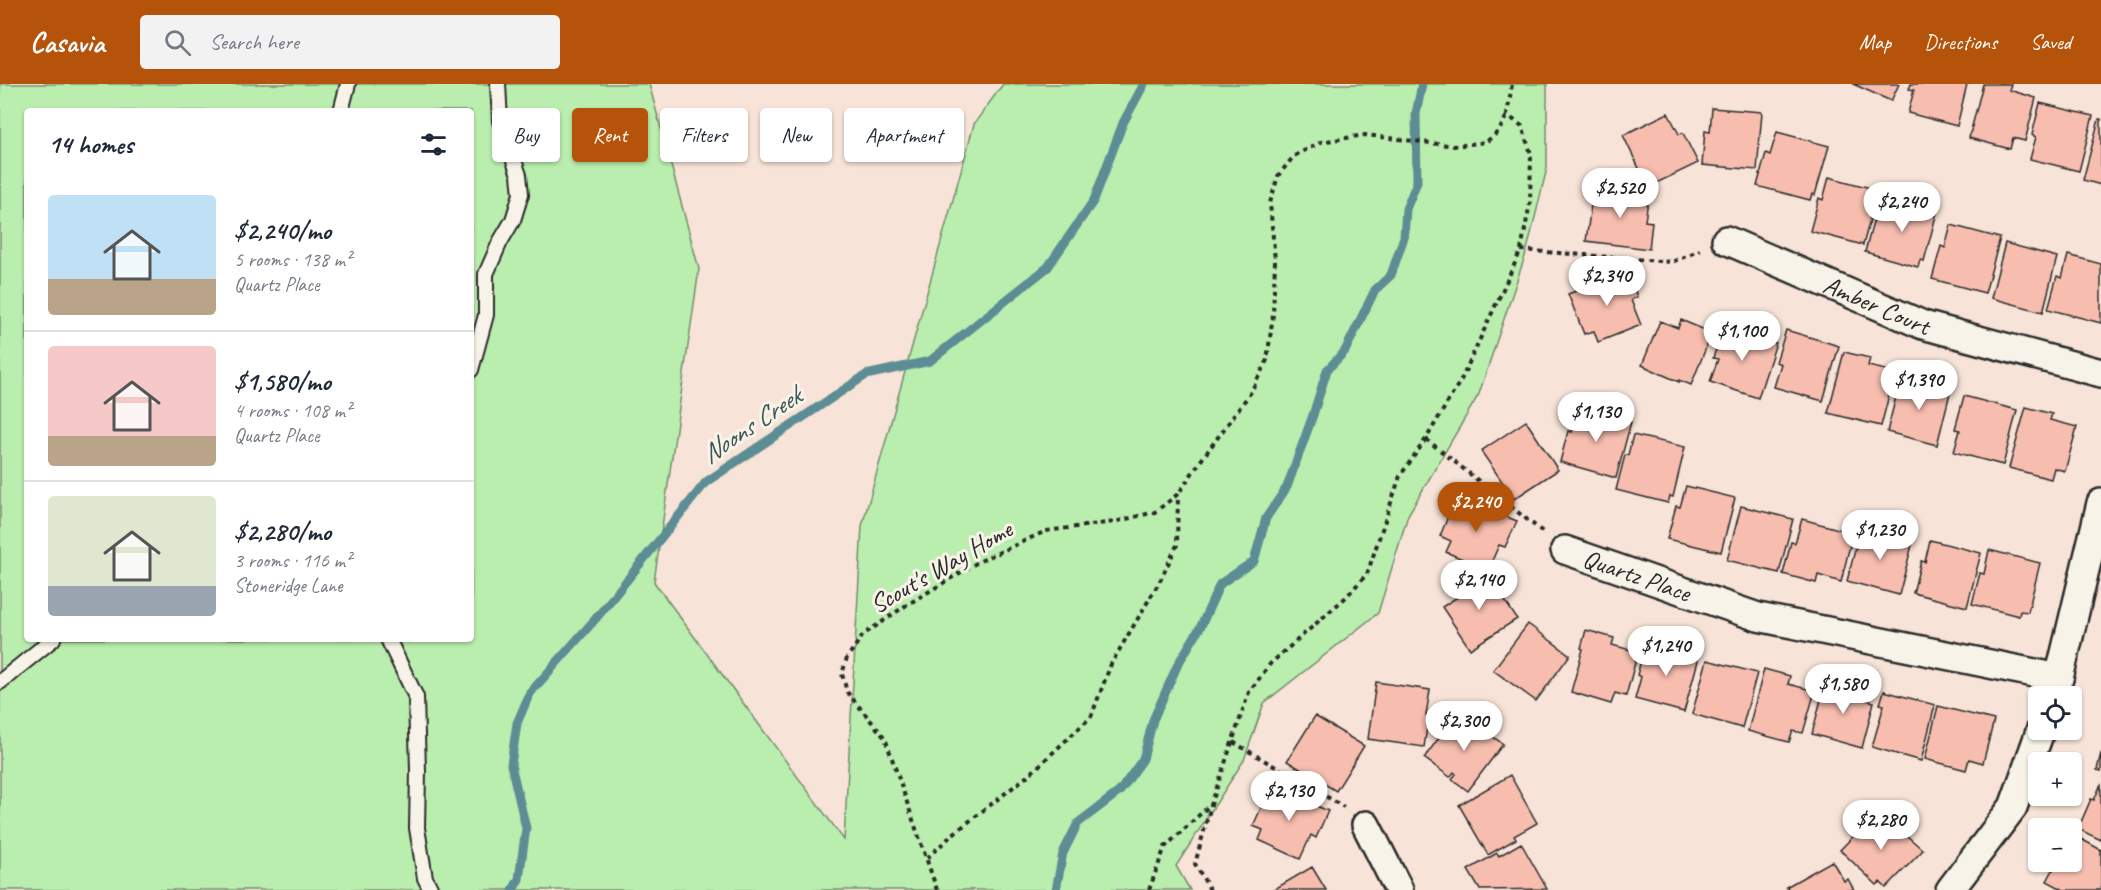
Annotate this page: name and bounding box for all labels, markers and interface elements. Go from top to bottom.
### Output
search box [140,15,560,69]
text: Casavia [30,25,104,60]
icon: search [161,26,194,59]
text: Search here [209,28,299,56]
text: Map [1859,29,1891,55]
text: Directions [1924,29,1997,55]
text: Saved [2030,29,2071,55]
chip: Buy [492,108,560,162]
chip: Rent [572,108,648,162]
chip: Filters [660,108,748,162]
chip: New [760,108,832,162]
chip: Apartment [844,108,964,162]
text: 14 homes [48,128,133,161]
icon: filters [417,128,450,161]
pin: $2,520 [1571,168,1669,219]
text: $2,520 [1596,175,1644,200]
pin: $2,240 [1853,182,1951,233]
text: $2,240 [1878,189,1926,214]
text: $2,240/mo [234,214,331,247]
icon: home [96,219,168,291]
text: 5 rooms · 138 m² [234,247,351,272]
pin: $2,340 [1558,256,1656,307]
text: $2,340 [1583,263,1631,288]
street label: Amber Court [1819,268,1935,343]
text: Quartz Place [234,272,320,297]
pin: $1,100 [1693,311,1791,362]
text: $1,100 [1718,318,1766,343]
pin: $1,390 [1870,360,1968,411]
text: $1,580/mo [234,365,331,398]
text: $1,390 [1895,367,1943,392]
icon: home [96,370,168,442]
water label: Noons Creek [695,376,812,471]
pin: $1,130 [1547,392,1645,443]
text: 4 rooms · 108 m² [234,398,351,423]
text: $1,130 [1572,399,1620,424]
text: Quartz Place [234,423,320,448]
pin: $2,240 [1427,482,1525,533]
text: $2,240 [1452,489,1500,514]
pin: $1,230 [1831,510,1929,561]
street label: Scout's Way Home [864,512,1019,621]
text: $2,280/mo [234,515,331,548]
text: $1,230 [1856,517,1904,542]
icon: home [96,520,168,592]
street label: Quartz Place [1579,541,1696,609]
text: 3 rooms · 116 m² [234,548,351,573]
pin: $2,140 [1430,560,1528,611]
text: $2,140 [1455,567,1503,592]
text: Stoneridge Lane [234,573,343,598]
pin: $1,240 [1617,626,1715,677]
text: $1,240 [1642,633,1690,658]
pin: $1,580 [1794,664,1892,715]
text: $1,580 [1819,671,1867,696]
map controls [2028,686,2082,872]
button: locate [2028,686,2082,740]
pin: $2,300 [1415,701,1513,752]
text: $2,300 [1440,708,1488,733]
button: + [2028,752,2082,806]
pin: $2,130 [1240,771,1338,822]
text: $2,130 [1265,778,1313,803]
pin: $2,280 [1832,800,1930,851]
text: $2,280 [1857,807,1905,832]
button: − [2028,818,2082,872]

